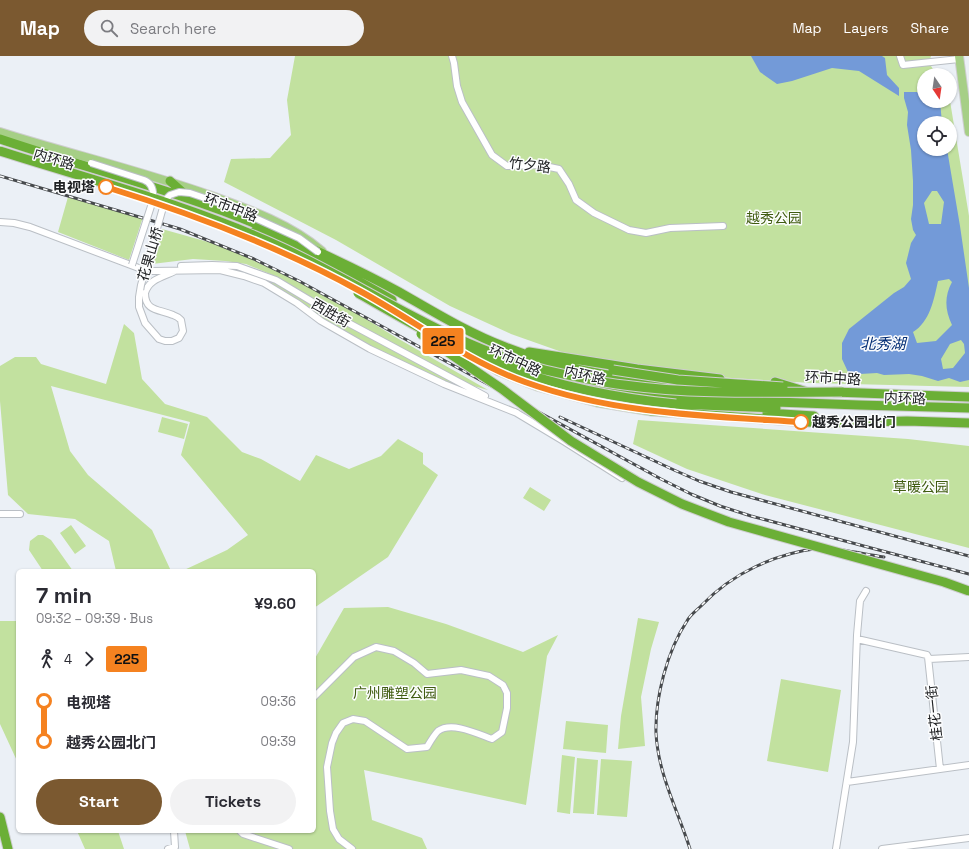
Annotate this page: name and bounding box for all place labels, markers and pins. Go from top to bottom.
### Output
place label: 电视塔 [53,178,95,196]
marker: 电视塔 [98,179,114,195]
place label: 越秀公园北门 [812,413,896,431]
marker: 越秀公园北门 [793,414,809,430]

